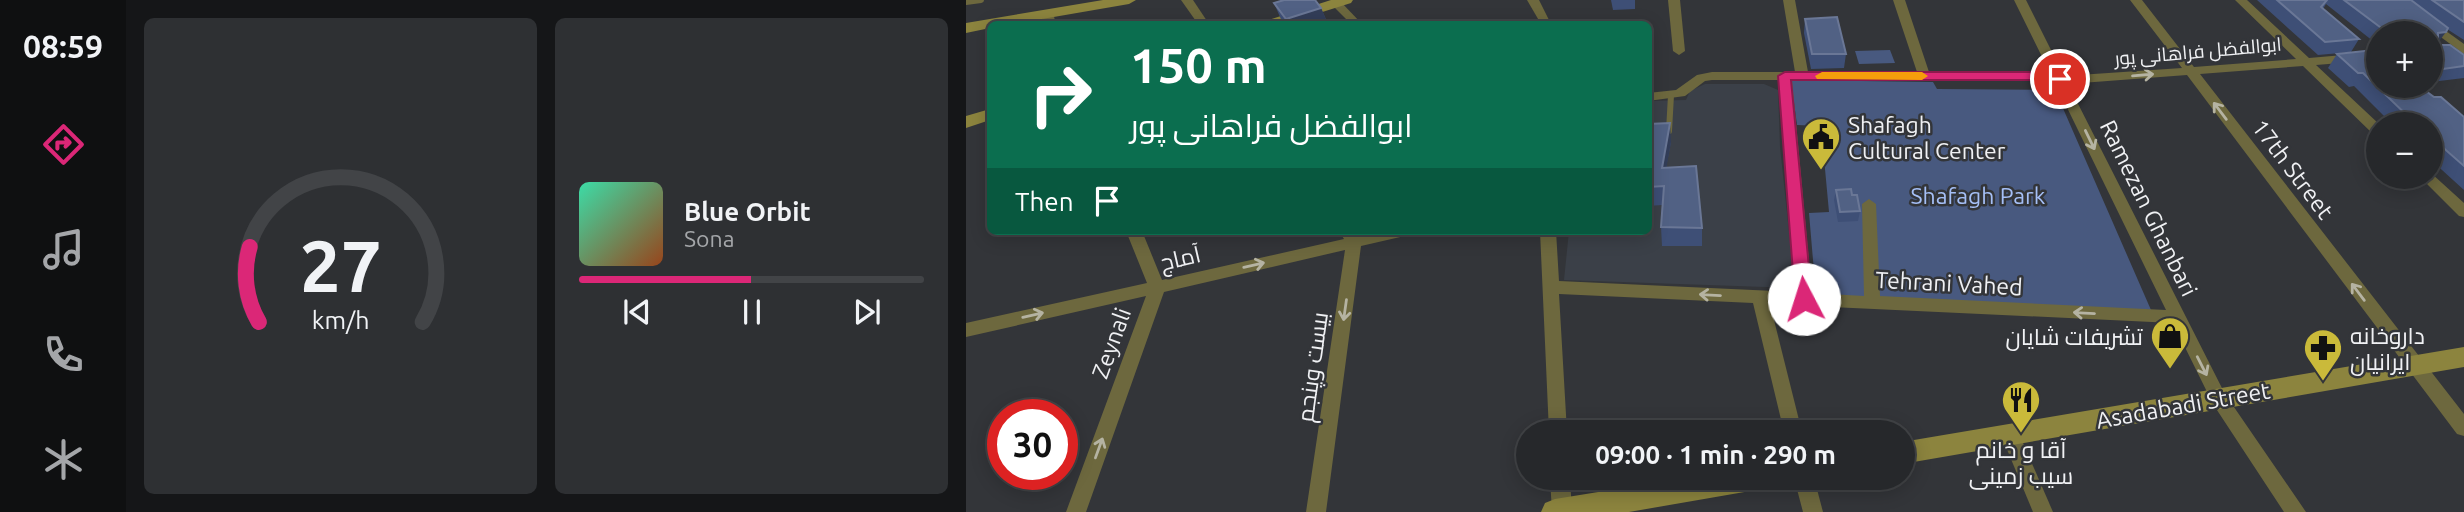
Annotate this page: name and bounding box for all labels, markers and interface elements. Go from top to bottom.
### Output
map controls [2366,21,2443,189]
button: + [2366,21,2443,98]
text: 08:59 [23,28,103,64]
street label: ابوالفضل فراهانی پور [2112,33,2283,71]
text: 150 m [1130,37,1267,92]
icon: right [1015,49,1106,140]
pin [2030,49,2090,109]
icon: arrive [2041,60,2079,98]
one-way arrow [2131,68,2154,81]
one-way arrow [2213,102,2228,121]
text: ابوالفضل فراهانی پور [1130,107,1413,143]
place label: Shafagh Cultural Center [1848,112,2006,163]
button: − [2366,112,2443,189]
street label: 17th Street [2248,115,2338,223]
public building icon: Shafagh Cultural Center [1800,116,1842,171]
street label: Ramezan Ghanbari [2096,116,2202,300]
icon: directions [39,120,88,169]
one-way arrow [2084,129,2097,150]
icon: arrive [1088,182,1126,220]
park label: Shafagh Park [1911,183,2046,208]
text: Then [1015,187,1074,216]
text: Blue Orbit [684,197,811,226]
text: 27 [299,224,382,306]
icon: music [39,225,88,274]
text: Sona [684,226,734,251]
street label: آماج [1157,241,1204,279]
one-way arrow [1242,258,1265,271]
position arrow [1767,262,1841,336]
street label: Tehrani Vahed [1875,267,2023,299]
one-way arrow [2350,283,2365,302]
one-way arrow [1699,288,1722,301]
icon: previous [618,293,656,331]
icon: pause [733,293,771,331]
icon: next [848,293,886,331]
one-way arrow [1338,298,1351,321]
street label: Zeynali [1087,304,1135,382]
text: km/h [312,306,369,334]
one-way arrow [2073,306,2096,319]
one-way arrow [1021,308,1044,321]
street label: بیست وپنجم [1292,310,1336,424]
shop icon: تشریفات شایان [2149,315,2191,370]
place label: داروخانه ایرانیان [2350,323,2425,376]
place label: تشریفات شایان [2005,324,2143,351]
pharmacy icon: داروخانه ایرانیان [2302,327,2344,382]
icon: phone [39,330,88,379]
one-way arrow [2195,355,2209,376]
street label: Asadabadi Street [2094,377,2272,433]
restaurant icon: آقا و خانم سیب زمینی [2000,379,2042,434]
speed limit sign: 30 [987,399,1078,490]
icon: climate [39,435,88,484]
one-way arrow [1094,437,1106,459]
place label: آقا و خانم سیب زمینی [1969,437,2073,490]
text: 09:00 · 1 min · 290 m [1595,440,1836,469]

